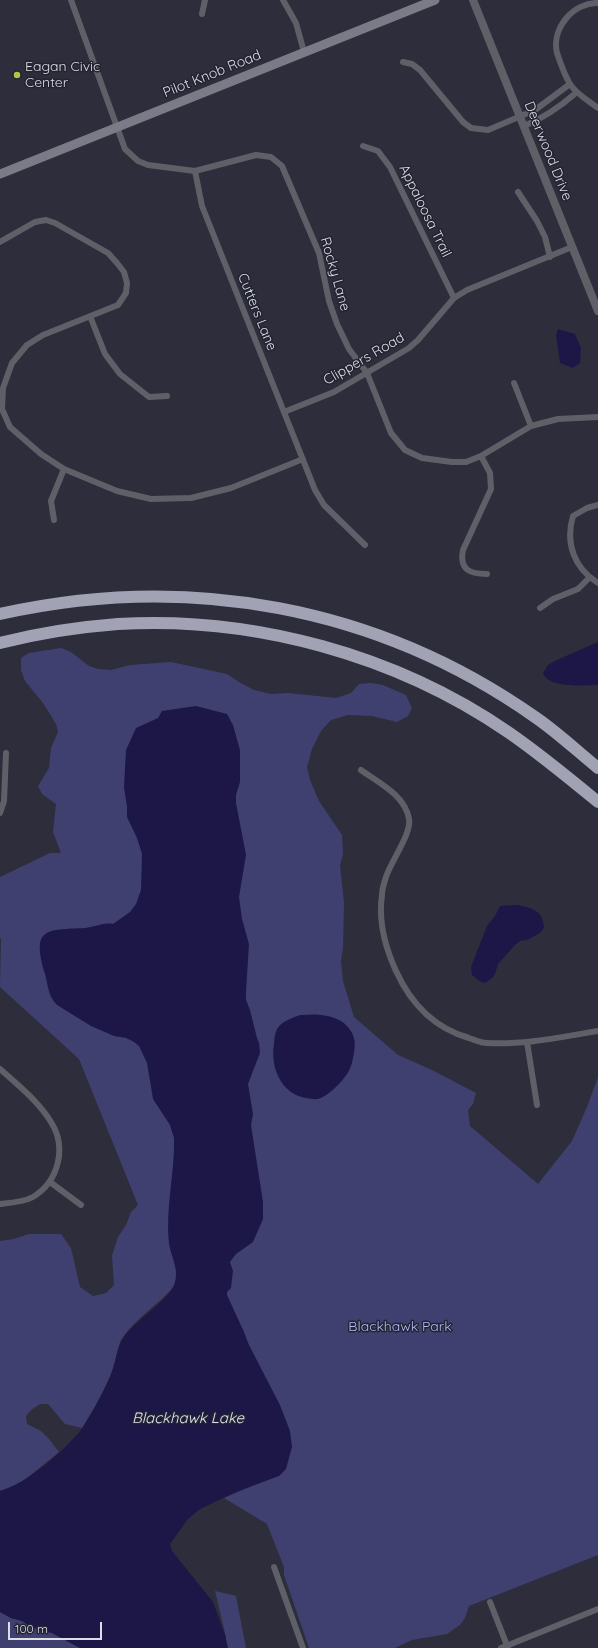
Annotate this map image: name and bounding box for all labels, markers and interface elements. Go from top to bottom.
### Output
street label: Pilot Knob Road [160,47,264,101]
place label: Eagan Civic Center [25,59,100,92]
marker: Eagan Civic Center [12,70,22,80]
street label: Deerwood Drive [520,99,576,203]
street label: Appaloosa Trail [395,162,455,260]
street label: Rocky Lane [316,235,354,313]
street label: Cutters Lane [234,271,280,353]
street label: Clippers Road [321,329,407,389]
park label: Blackhawk Park [348,1319,452,1335]
water label: Blackhawk Lake [132,1409,244,1427]
scale bar [10,1614,104,1640]
text: 100 m [15,1621,48,1636]

